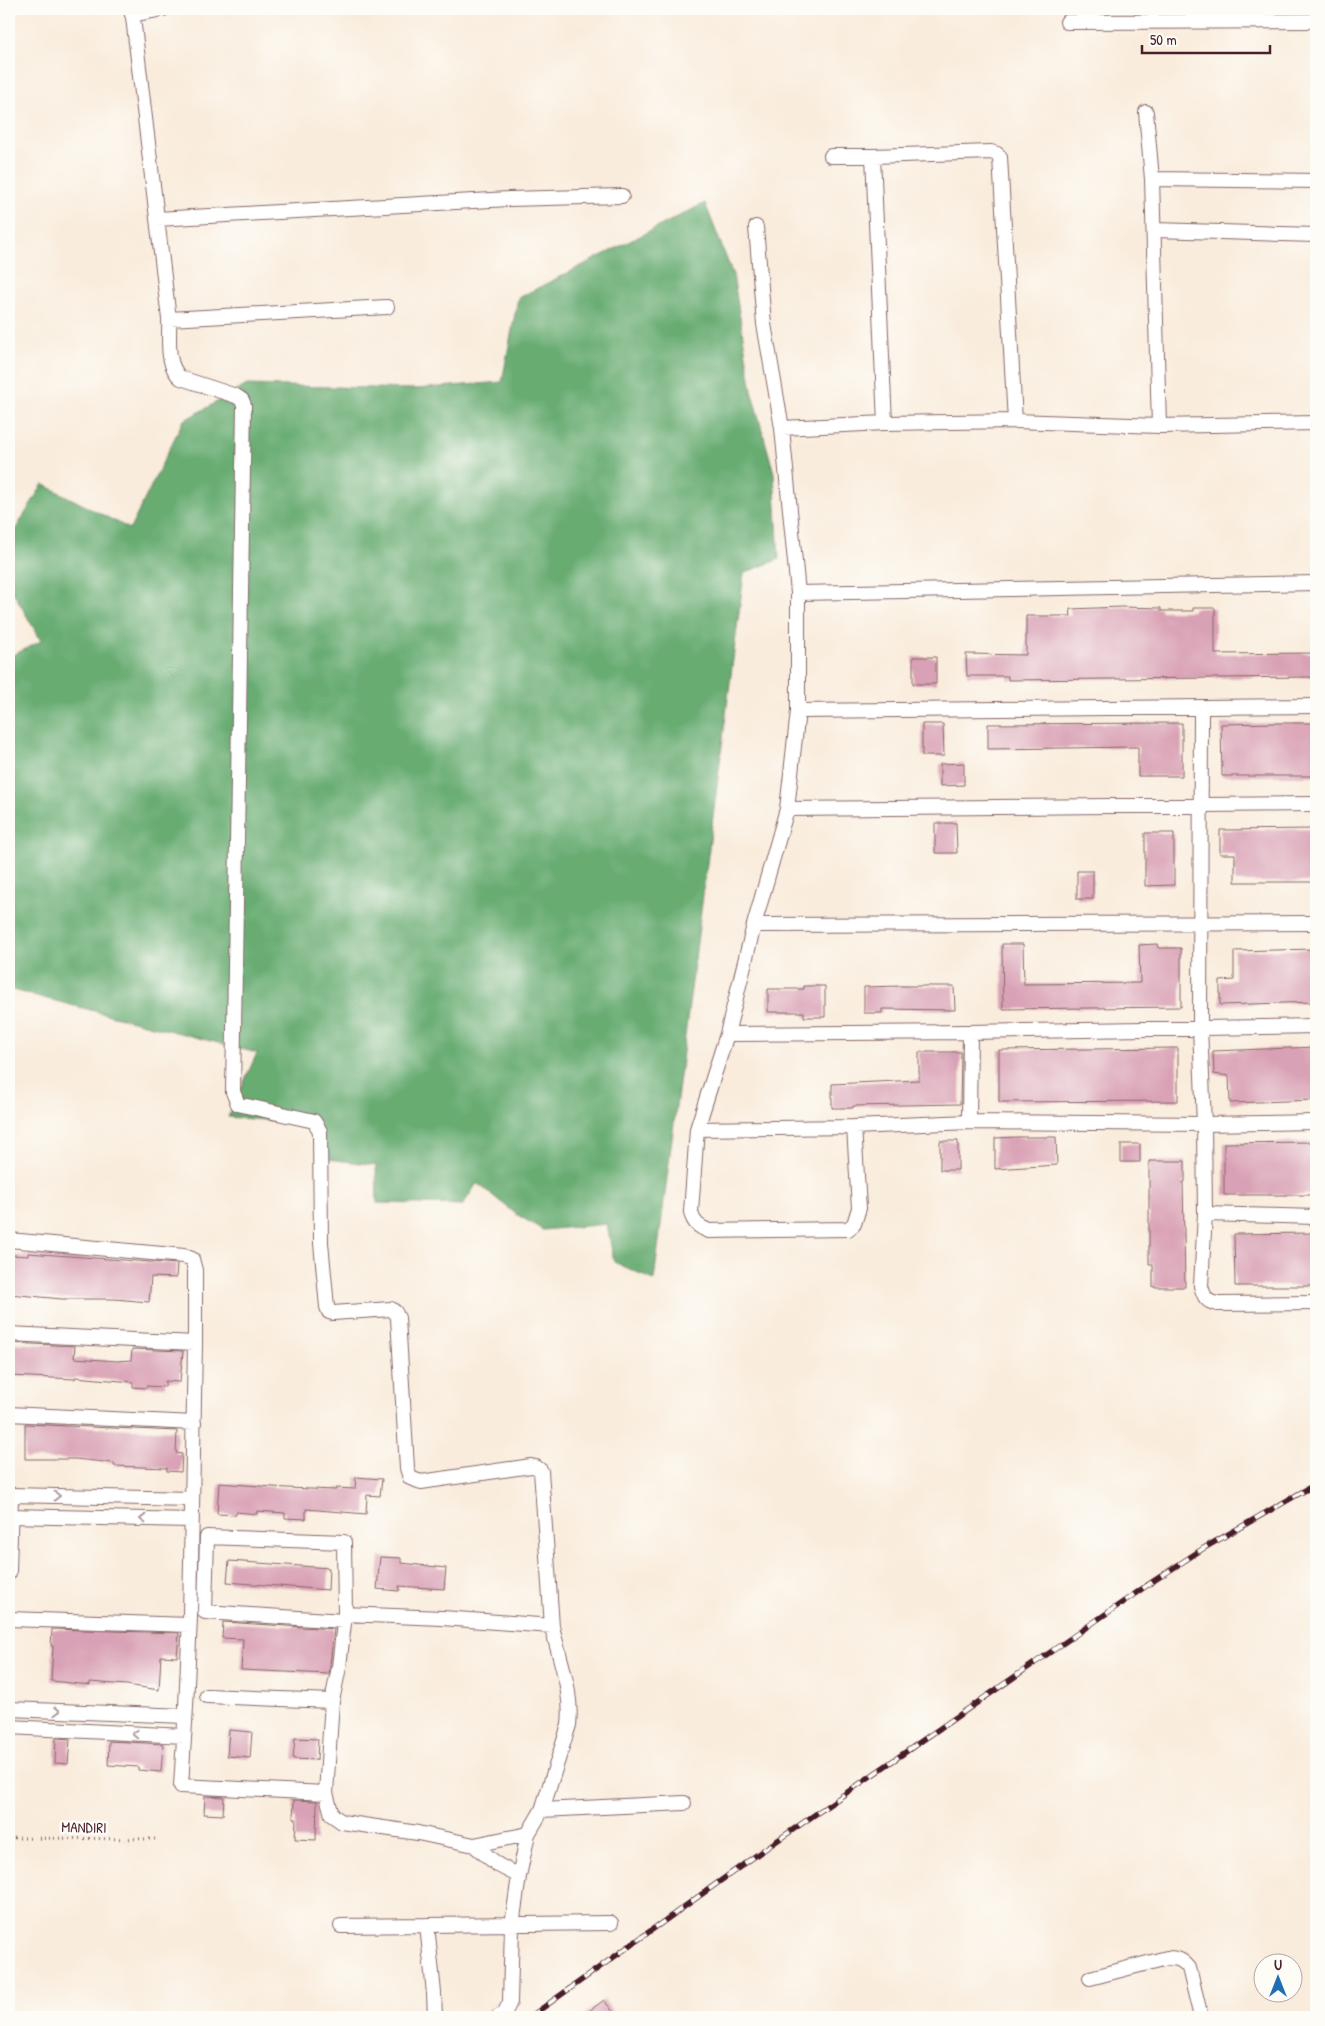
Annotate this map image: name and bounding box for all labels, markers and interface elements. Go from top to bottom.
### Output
scale bar [1142,22,1270,54]
text: 50 m [1150,29,1177,50]
one-way arrow [54,1491,62,1501]
one-way arrow [139,1514,146,1524]
one-way arrow [54,1706,62,1716]
one-way arrow [131,1728,139,1739]
street label: MANDIRI [61,1816,107,1838]
north arrow [1252,1954,1302,2004]
text: U [1274,1955,1282,1974]

